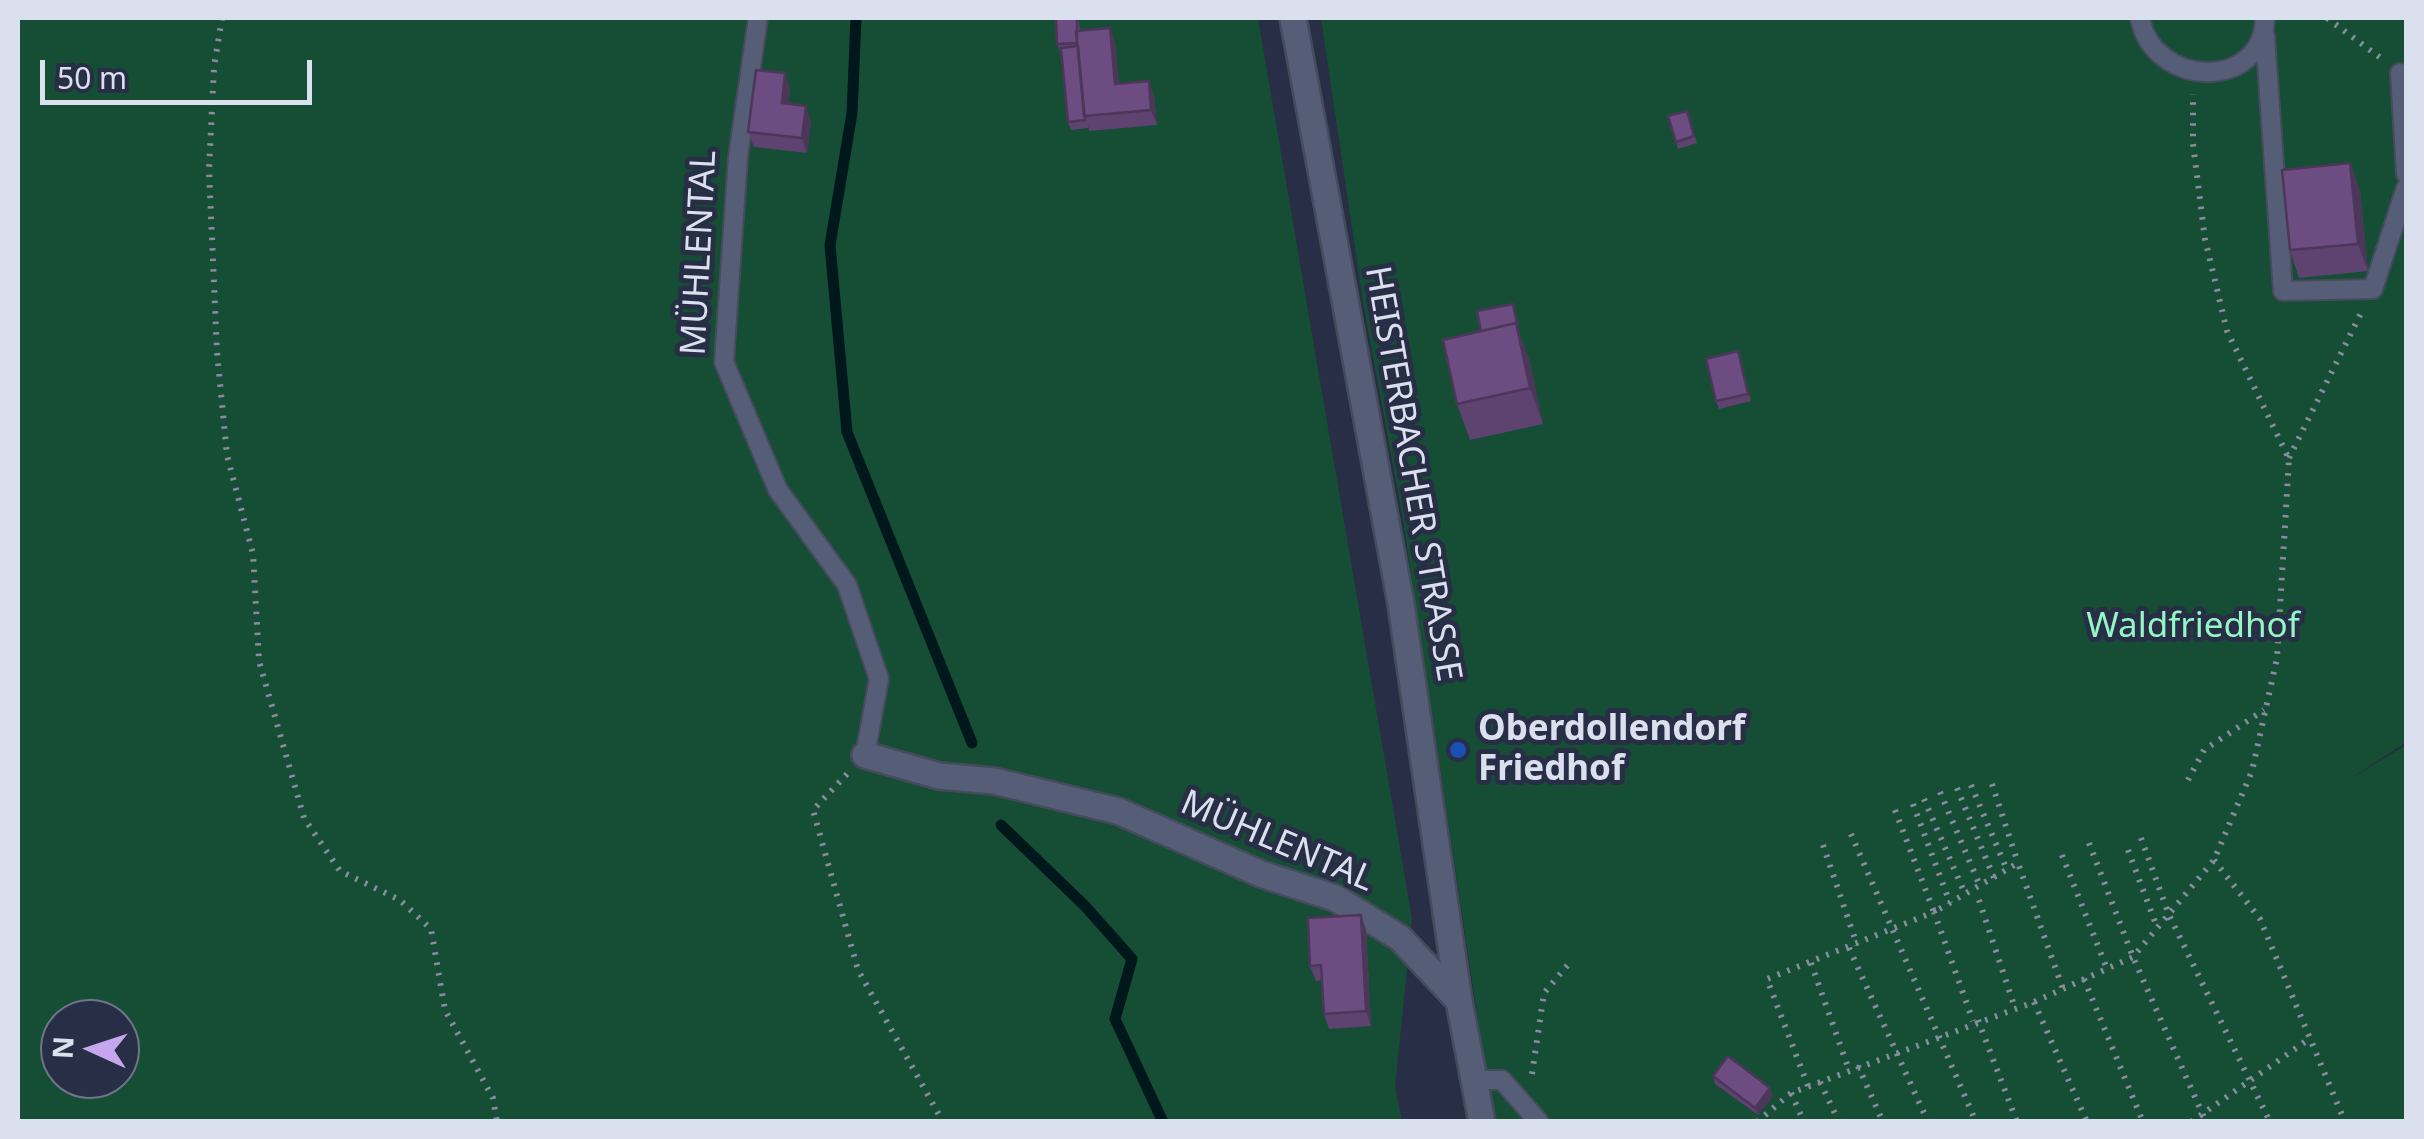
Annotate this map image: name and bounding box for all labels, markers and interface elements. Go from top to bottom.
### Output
scale bar [45,40,318,102]
text: 50 m [57,57,127,98]
street label: MÜHLENTAL [674,149,726,357]
street label: HEISTERBACHER STRASSE [1355,263,1469,685]
park label: Waldfriedhof [2086,606,2300,648]
place label: Oberdollendorf Friedhof [1478,709,1745,791]
marker: Oberdollendorf Friedhof [1447,739,1469,761]
street label: MÜHLENTAL [1174,783,1380,901]
north arrow [40,999,140,1099]
text: N [42,1035,82,1060]

